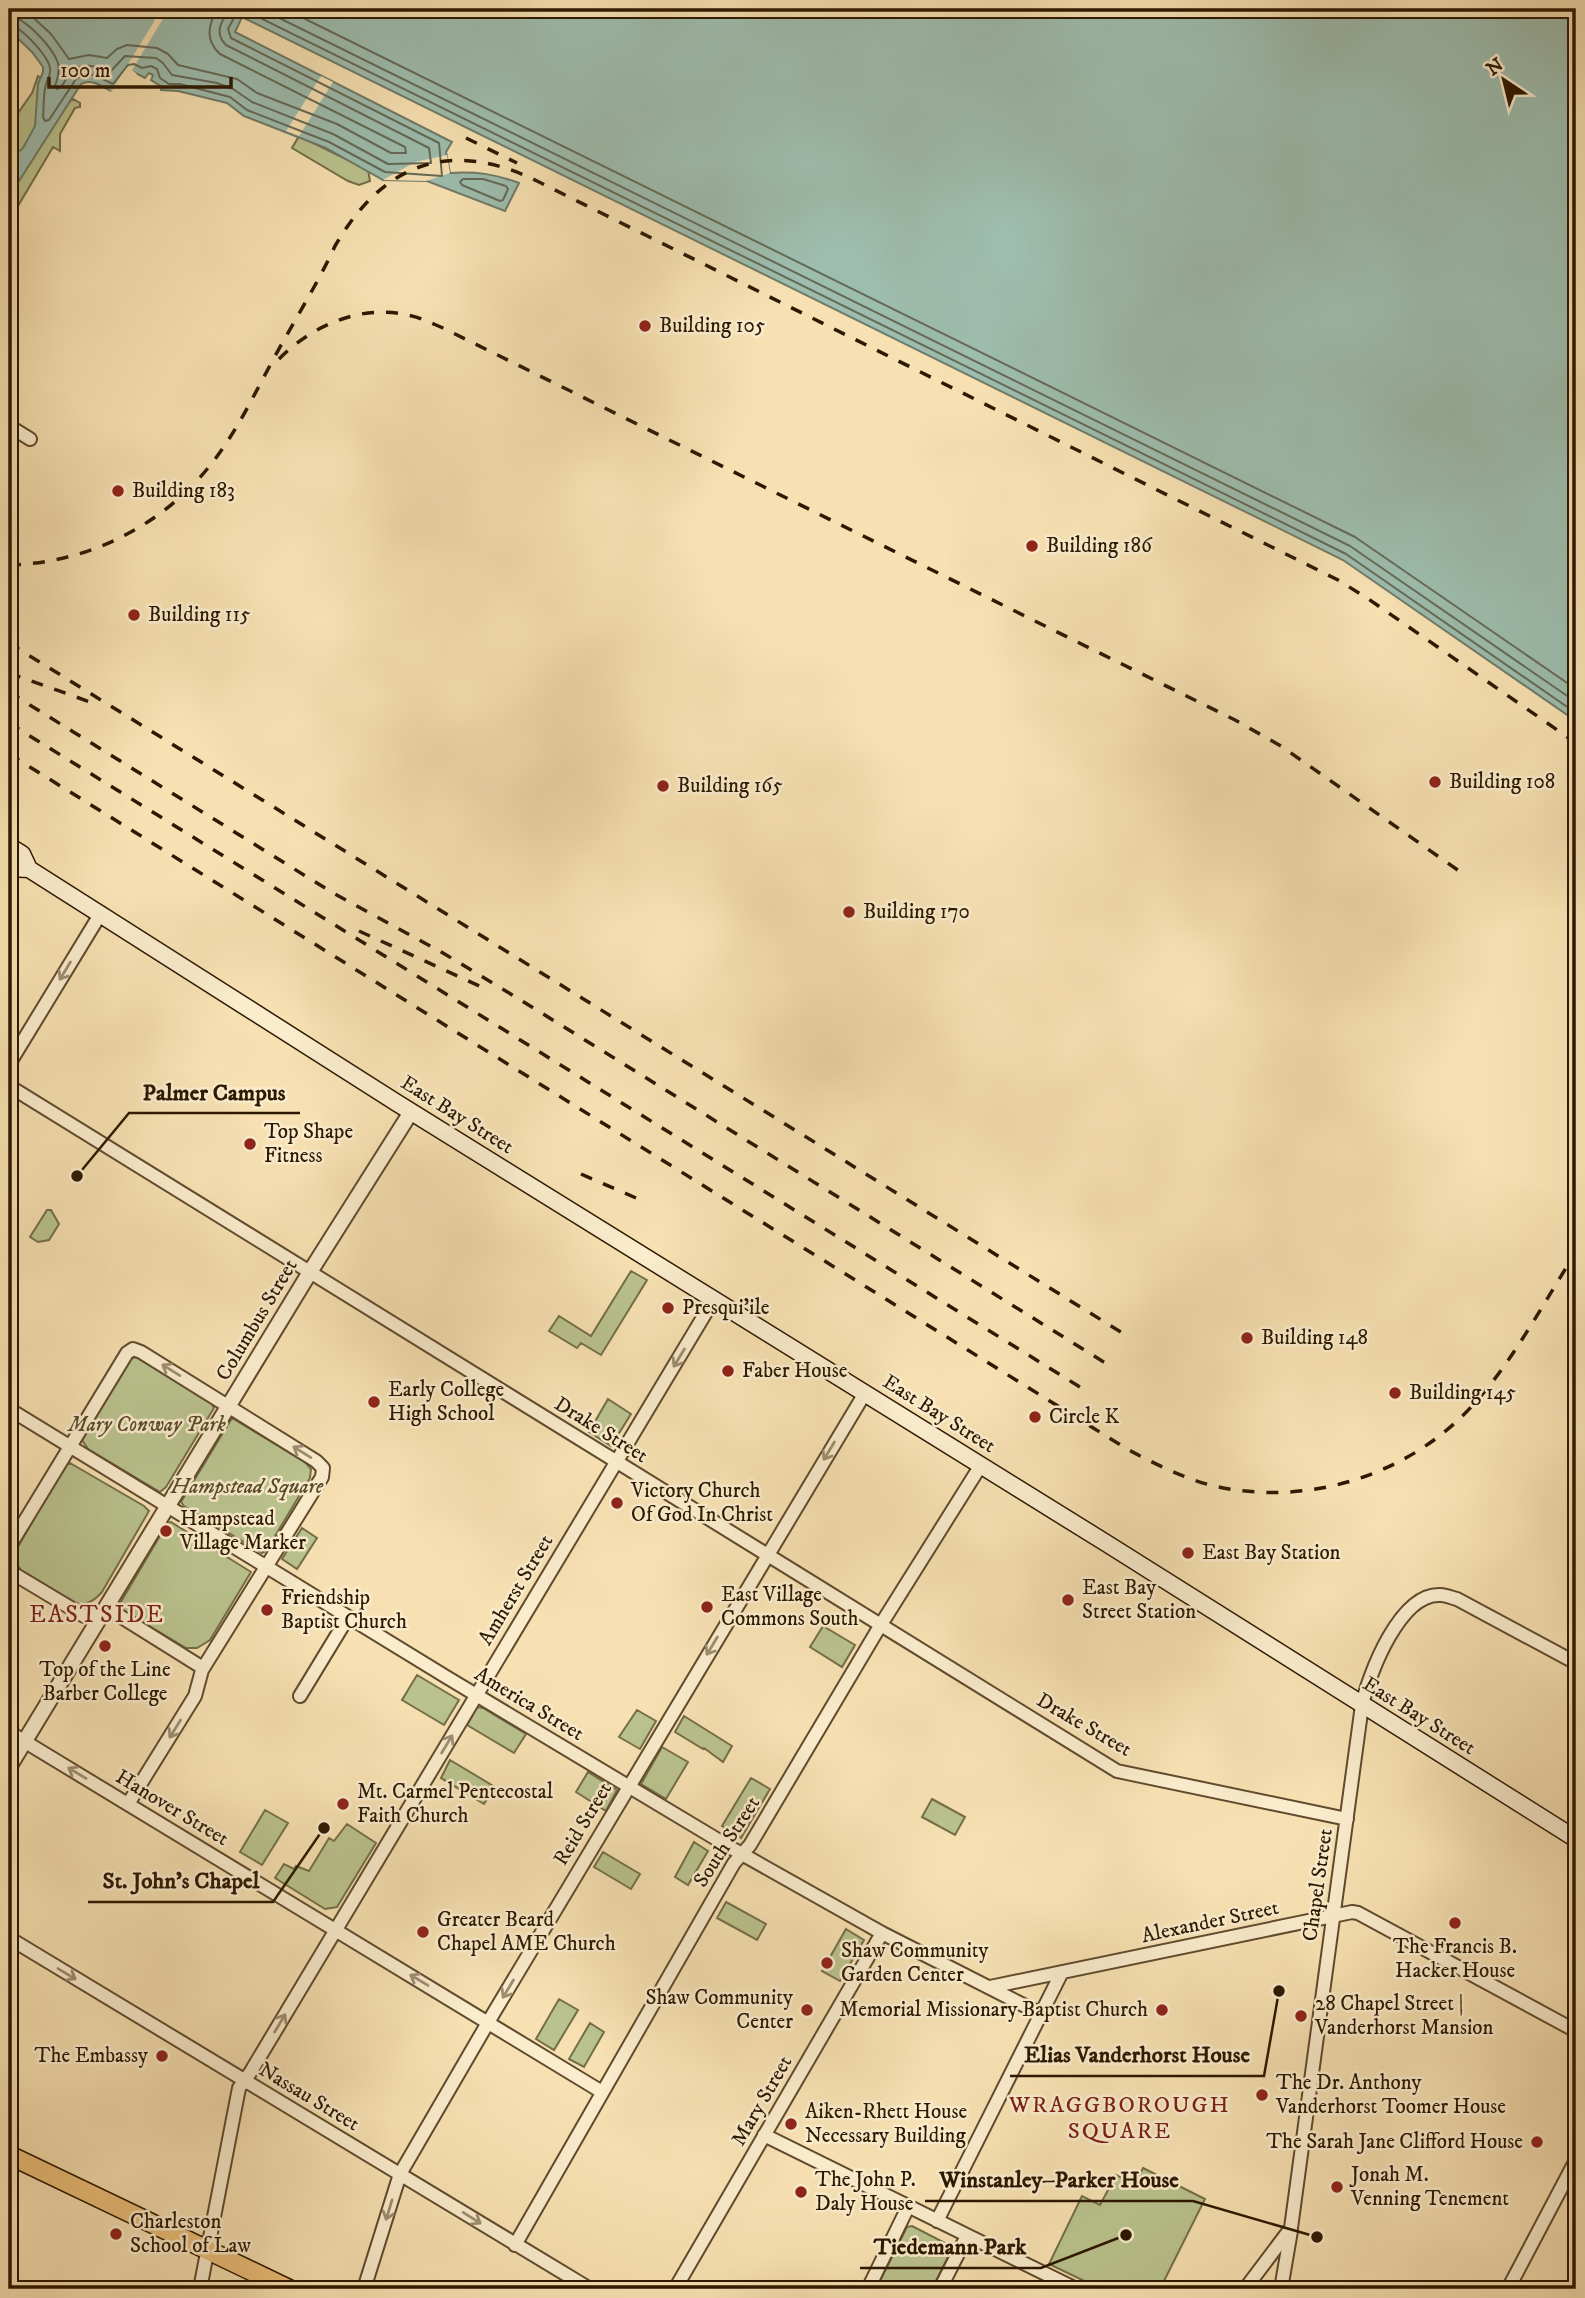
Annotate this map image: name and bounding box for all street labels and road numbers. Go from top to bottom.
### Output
street label: East Bay Street [396,1070,519,1160]
street label: Columbus Street [210,1254,304,1386]
street label: East Bay Street [878,1369,1001,1459]
street label: Drake Street [549,1391,653,1469]
street label: Amherst Street [473,1530,559,1650]
street label: America Street [470,1661,589,1747]
street label: East Bay Street [1358,1671,1481,1761]
street label: Drake Street [1032,1687,1136,1763]
street label: Hanover Street [111,1764,234,1852]
street label: Reid Street [548,1777,618,1870]
street label: South Street [688,1791,766,1892]
street label: Chapel Street [1297,1827,1339,1943]
street label: Alexander Street [1139,1895,1281,1949]
street label: Mary Street [726,2051,798,2151]
street label: Nassau Street [254,2057,364,2137]

